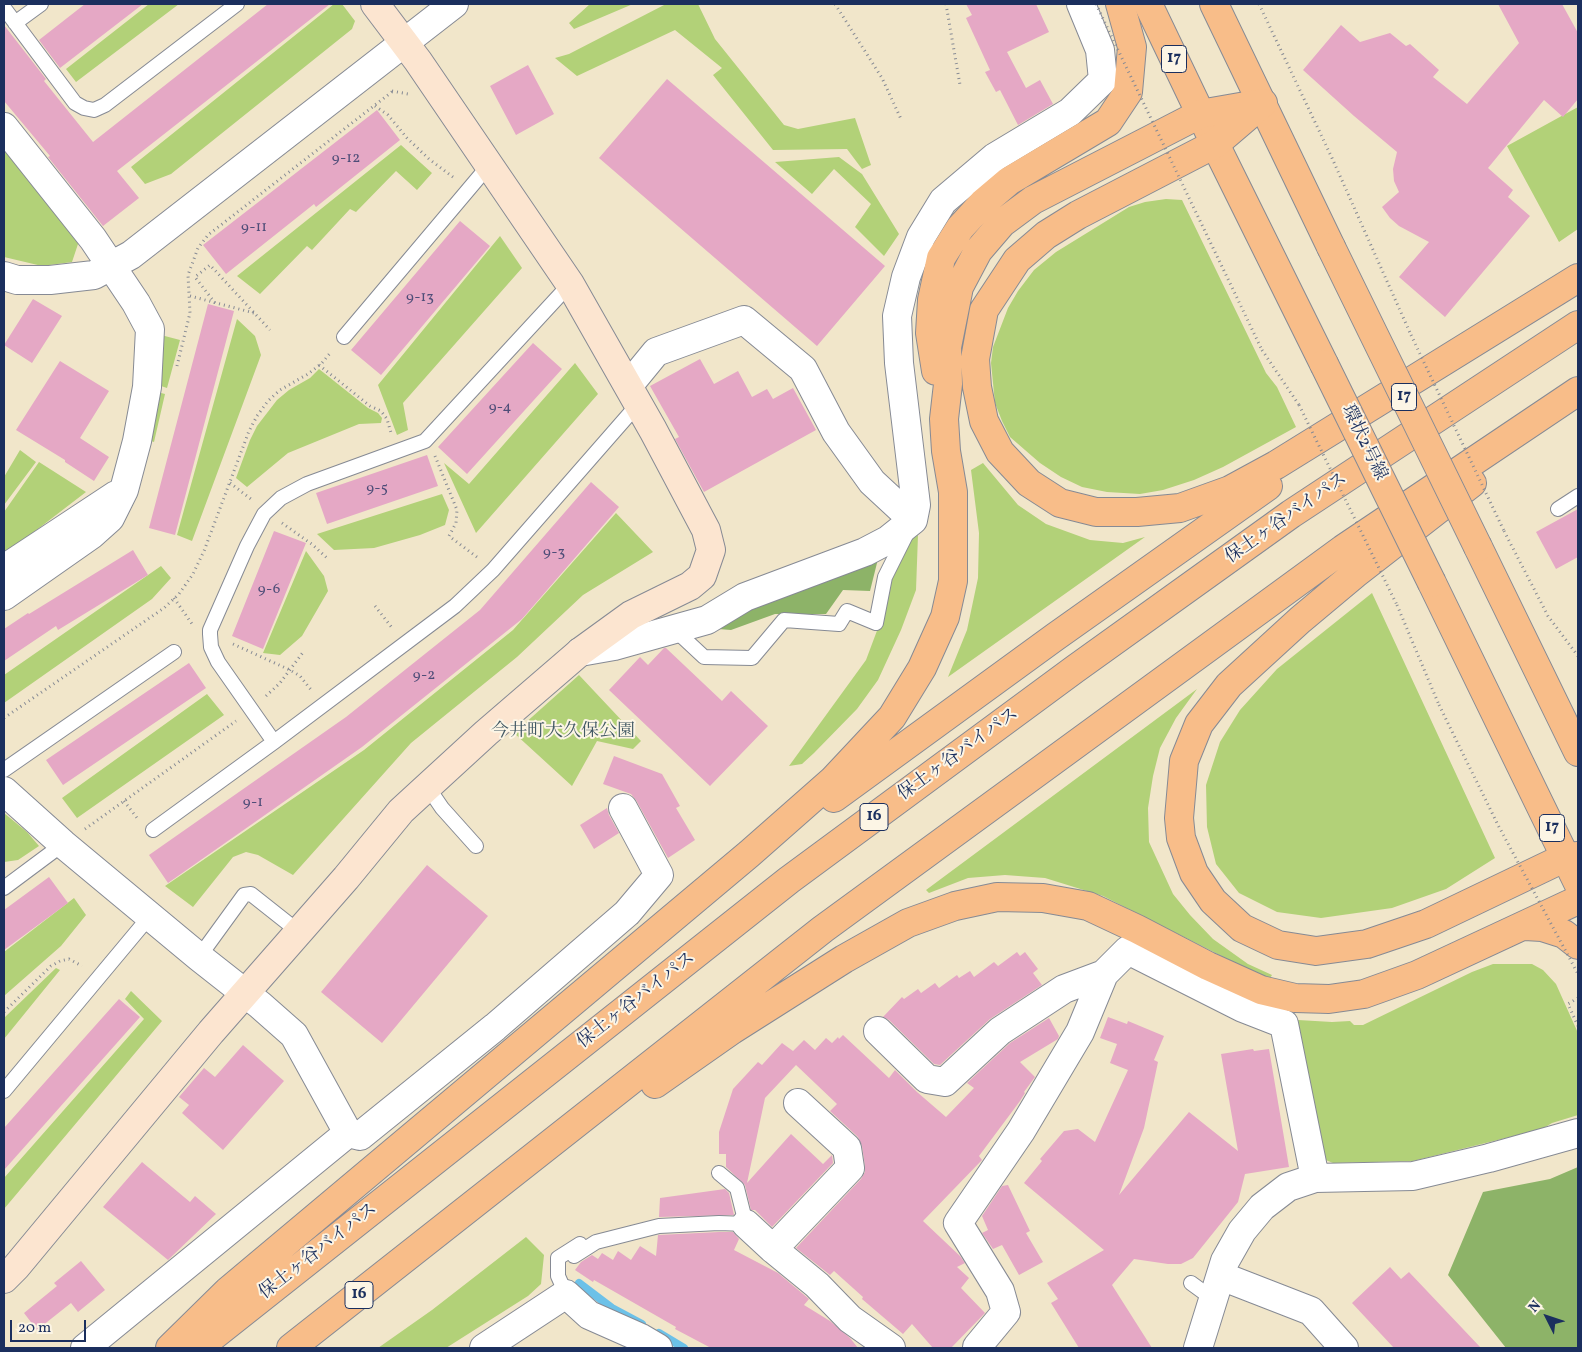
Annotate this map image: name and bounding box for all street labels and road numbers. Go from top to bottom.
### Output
road number: 17 [1162,46,1186,72]
road number: 17 [1392,384,1416,411]
street label: 環状2号線 [1335,402,1391,484]
street label: 保土ヶ谷バイパス [1222,469,1352,569]
street label: 保土ヶ谷バイパス [894,704,1024,806]
road number: 16 [860,804,888,830]
road number: 17 [1540,814,1564,841]
street label: 保土ヶ谷バイパス [574,948,700,1054]
street label: 保土ヶ谷バイパス [256,1199,382,1305]
road number: 16 [345,1282,373,1308]

